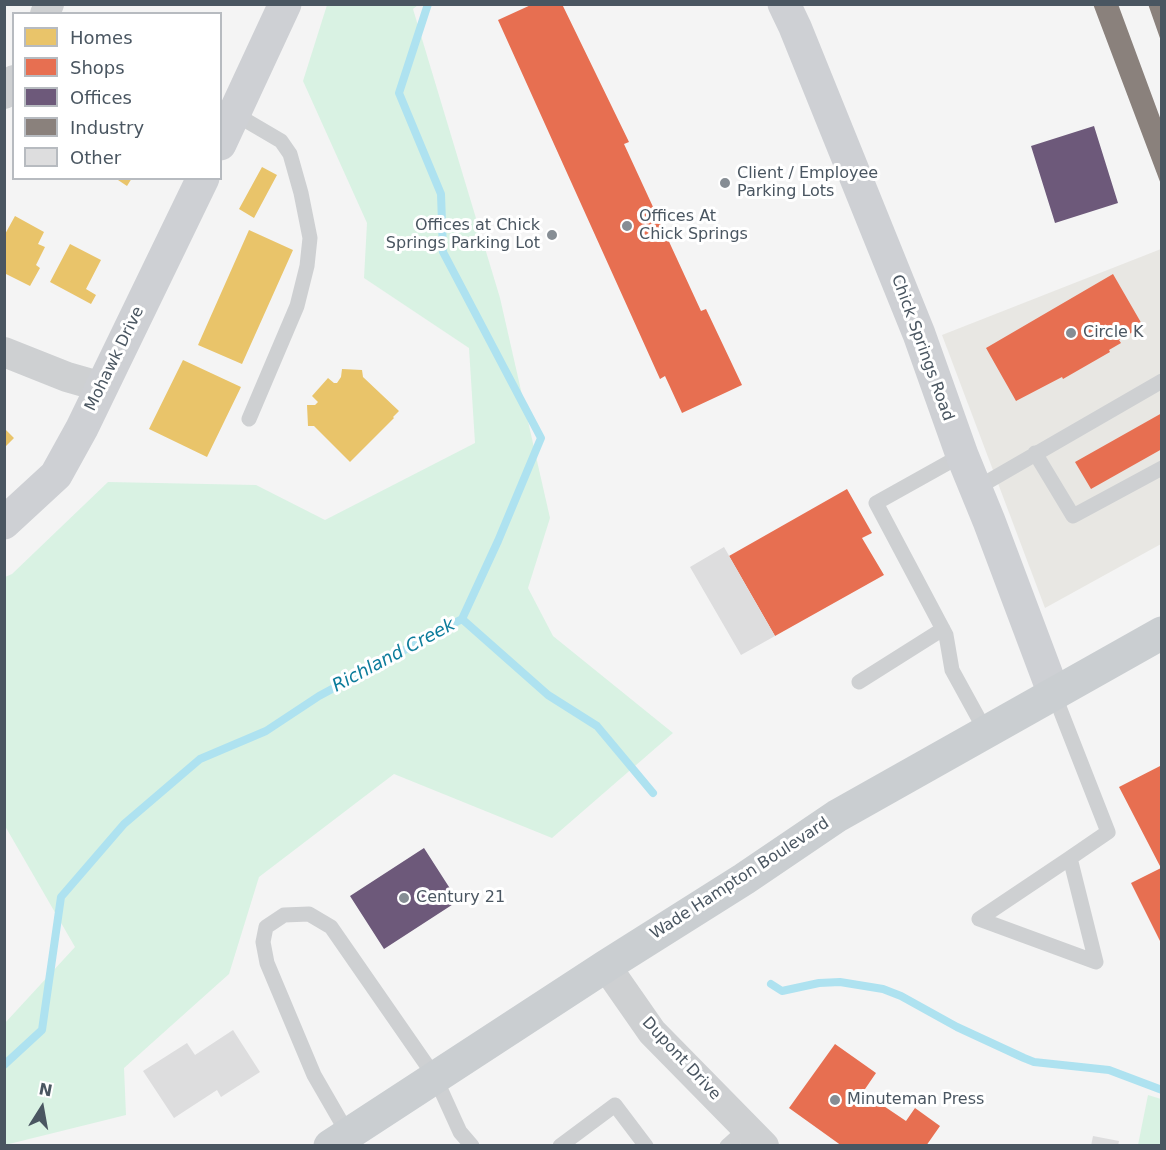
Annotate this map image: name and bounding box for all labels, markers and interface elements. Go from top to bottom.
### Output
legend [12,12,222,180]
text: Homes [70,27,133,48]
text: Shops [70,57,125,78]
text: Offices [70,87,132,108]
text: Industry [70,117,144,138]
text: Other [70,147,121,168]
place label: Client / Employee Parking Lots [737,164,878,202]
marker: Client / Employee Parking Lots [718,176,732,190]
place label: Offices At Chick Springs [639,207,748,245]
place label: Offices at Chick Springs Parking Lot [386,216,540,254]
marker: Offices At Chick Springs [620,219,634,233]
marker: Offices at Chick Springs Parking Lot [545,228,559,242]
street label: Chick Springs Road [887,272,957,424]
street label: Mohawk Drive [81,304,149,414]
place label: Circle K [1083,323,1144,343]
marker: Circle K [1064,326,1078,340]
water label: Richland Creek [329,615,459,697]
street label: Wade Hampton Boulevard [647,814,833,944]
place label: Century 21 [416,888,505,908]
marker: Century 21 [397,891,411,905]
street label: Dupont Drive [638,1013,724,1105]
north arrow [12,1078,72,1138]
text: N [37,1079,54,1100]
place label: Minuteman Press [847,1090,984,1110]
marker: Minuteman Press [828,1093,842,1107]

